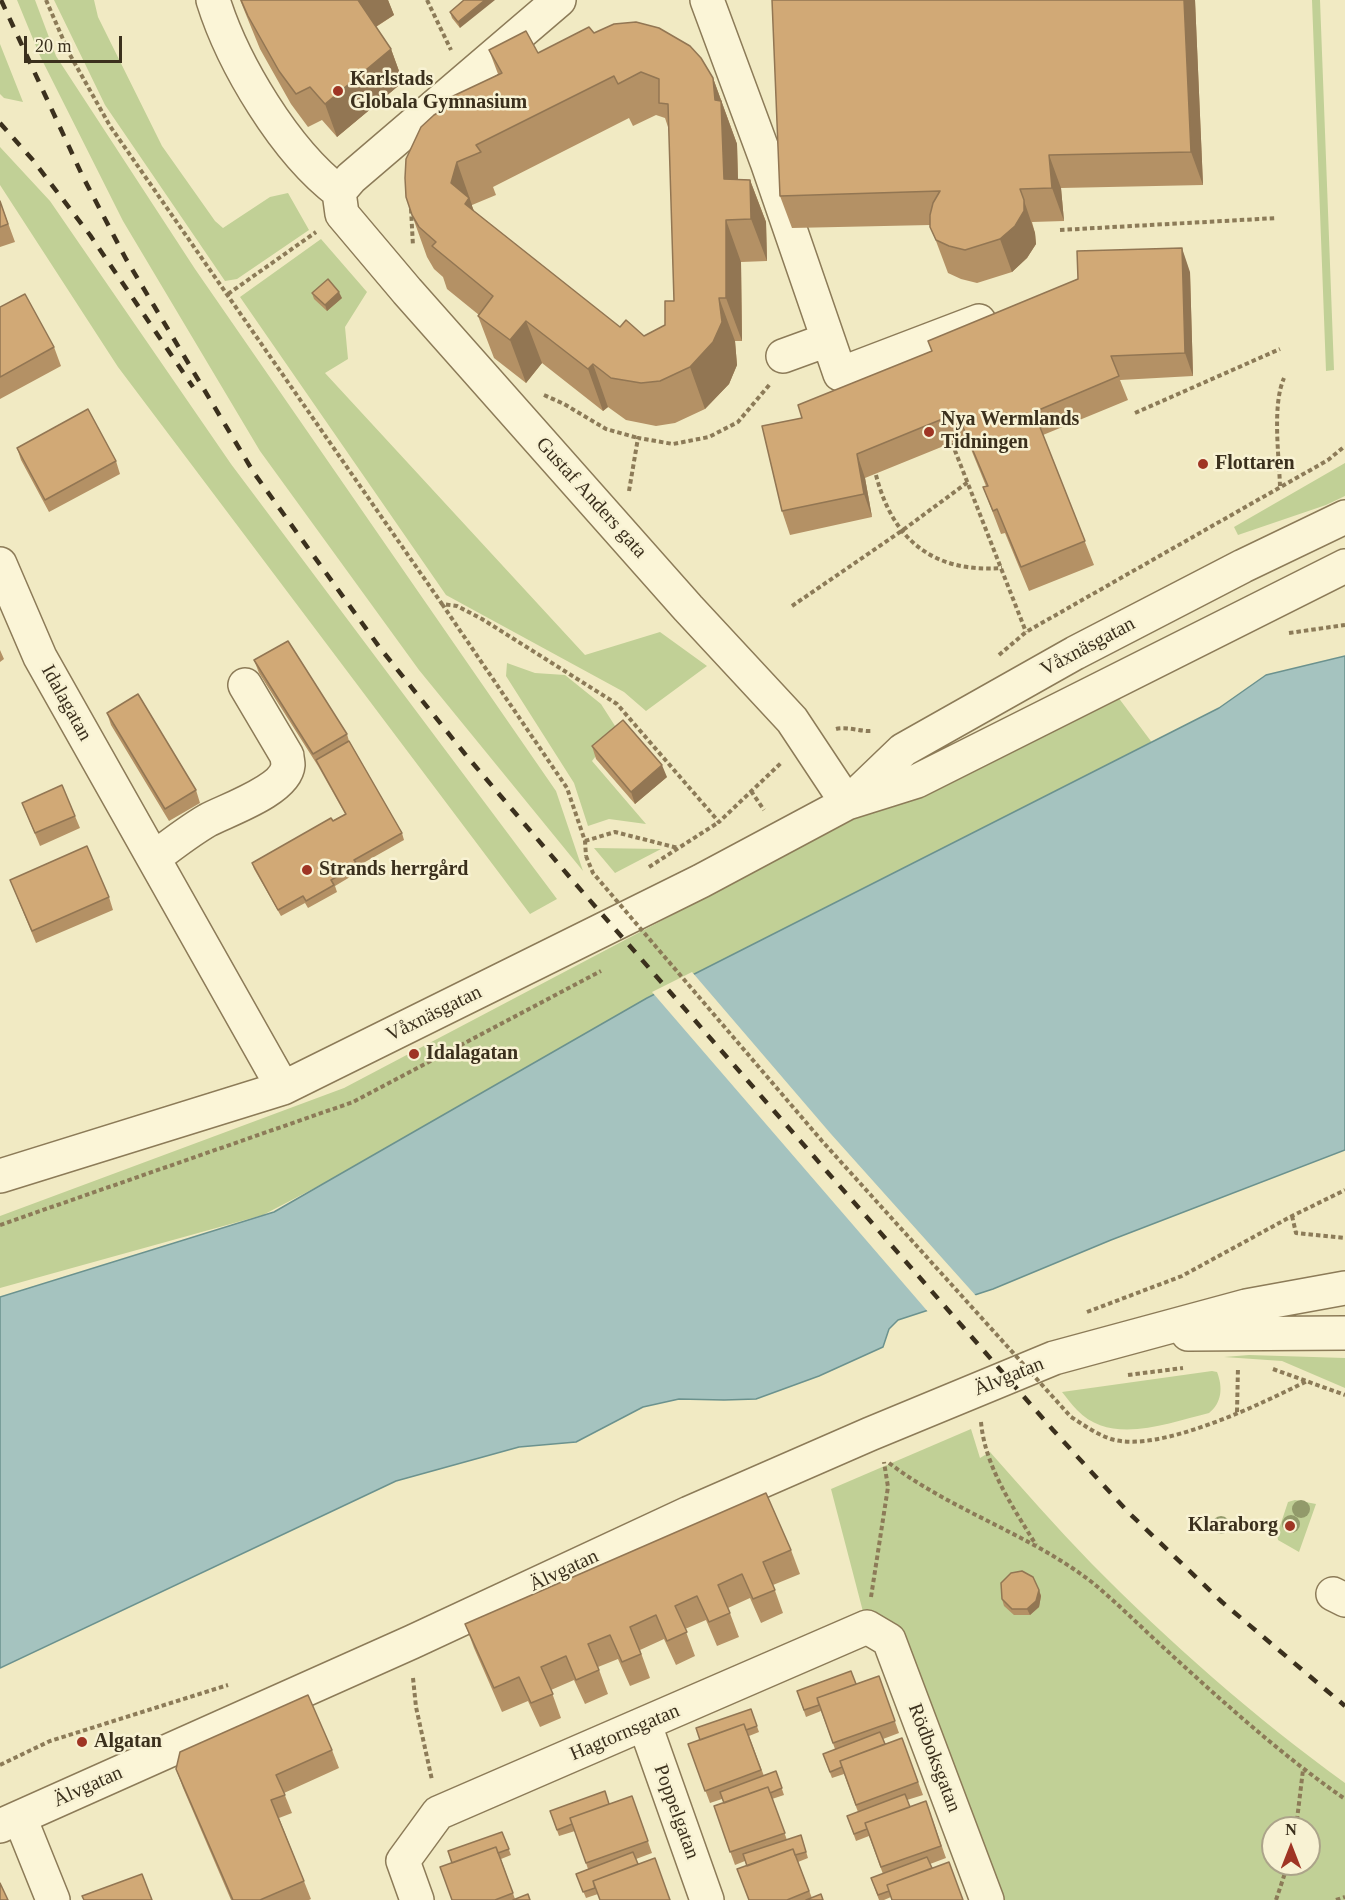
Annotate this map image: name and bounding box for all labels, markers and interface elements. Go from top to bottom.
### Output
scale bar [27,24,124,62]
text: 20 m [35,36,72,56]
place label: Karlstads Globala Gymnasium [350,68,527,115]
marker: Karlstads Globala Gymnasium [331,84,345,98]
place label: Nya Wermlands Tidningen [941,408,1079,455]
marker: Nya Wermlands Tidningen [922,425,936,439]
street label: Gustaf Anders gata [530,433,652,563]
place label: Flottaren [1215,452,1295,476]
marker: Flottaren [1196,457,1210,471]
street label: Våxnäsgatan [1037,612,1139,682]
street label: Idalagatan [35,661,97,745]
place label: Strands herrgård [319,858,468,882]
marker: Strands herrgård [300,863,314,877]
street label: Våxnäsgatan [382,981,486,1047]
place label: Idalagatan [426,1042,518,1066]
marker: Idalagatan [407,1047,421,1061]
street label: Älvgatan [971,1352,1047,1402]
place label: Klaraborg [1188,1514,1278,1538]
marker: Klaraborg [1283,1519,1297,1533]
street label: Älvgatan [526,1545,602,1597]
street label: Hagtornsgatan [567,1699,683,1767]
street label: Rödboksgatan [902,1700,966,1816]
place label: Algatan [94,1730,162,1754]
marker: Algatan [75,1735,89,1749]
street label: Älvgatan [50,1761,126,1813]
street label: Poppelgatan [648,1761,704,1863]
north arrow [1261,1816,1321,1876]
text: N [1285,1821,1297,1838]

